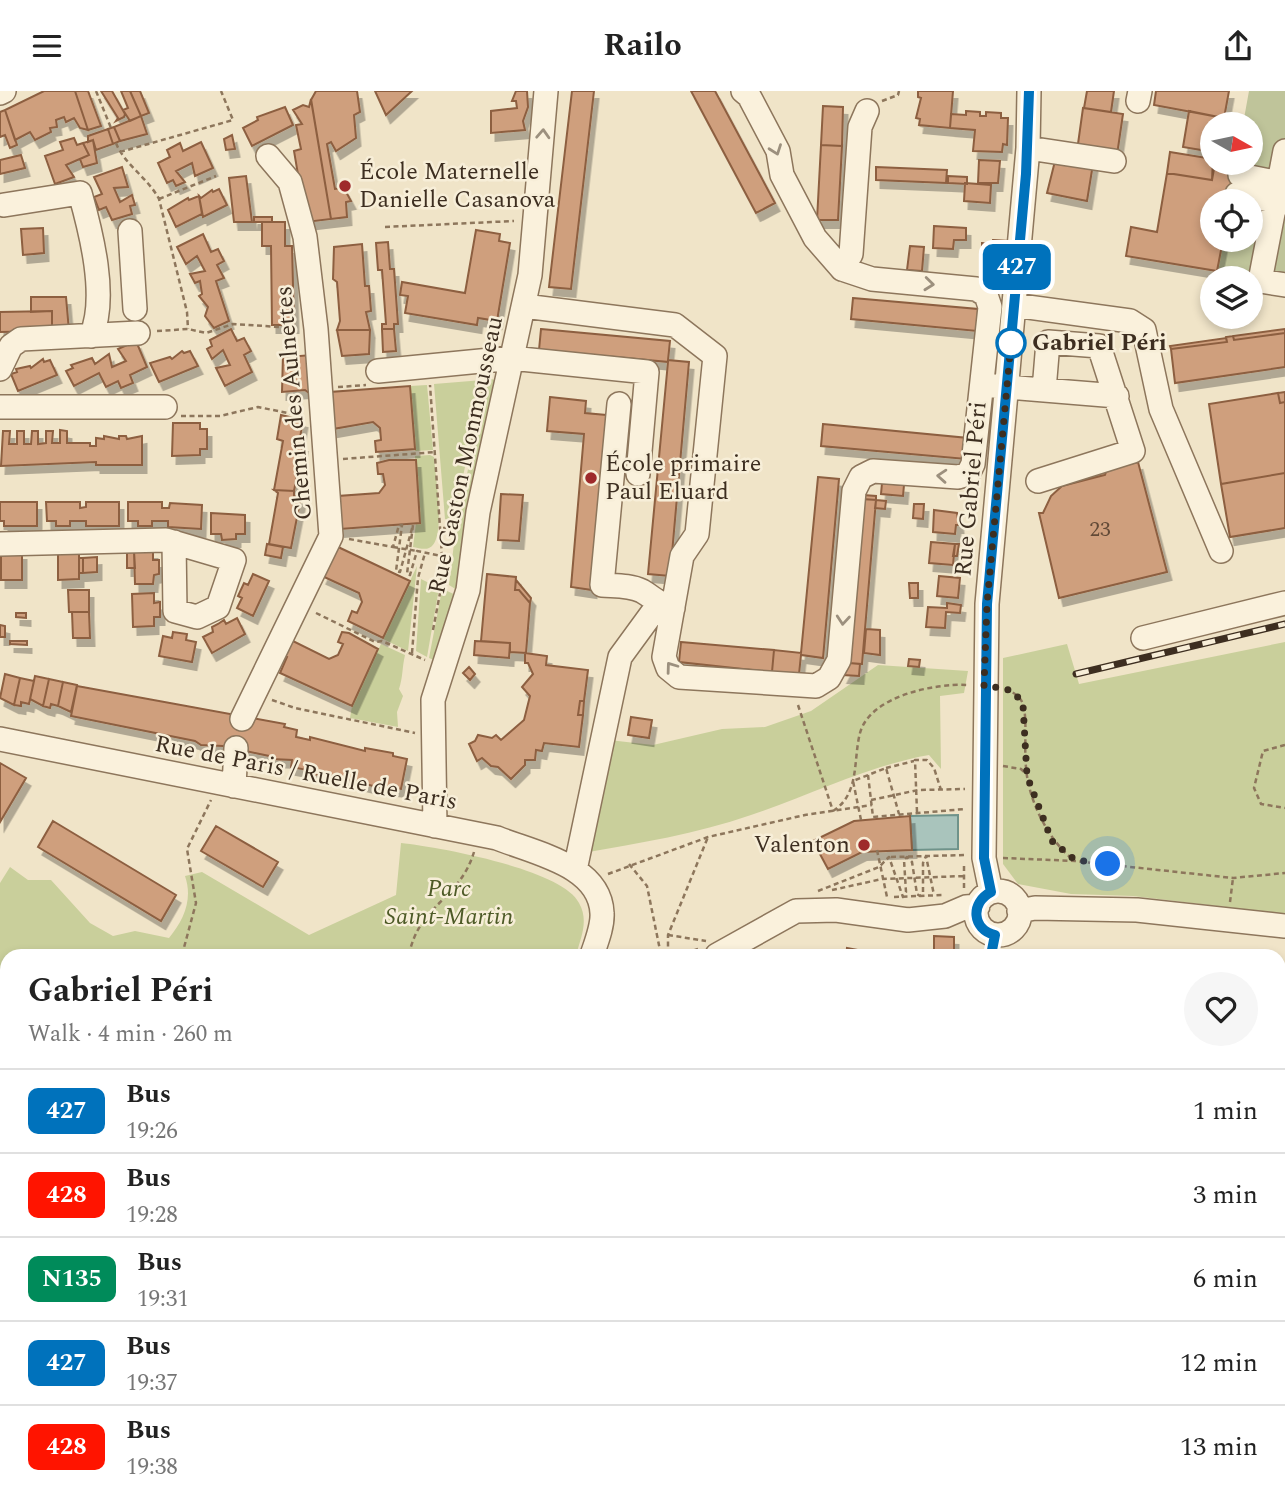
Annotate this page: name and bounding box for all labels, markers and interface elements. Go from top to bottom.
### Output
text: Railo [603,21,682,70]
icon: menu [28,27,66,65]
icon: share [1219,27,1257,65]
north arrow [1200,112,1264,175]
map controls [1200,112,1263,329]
one-way arrow [535,128,550,139]
one-way arrow [768,143,782,155]
place label: École Maternelle Danielle Casanova [359,154,556,218]
marker: École Maternelle Danielle Casanova [337,178,353,194]
button: locate [1200,189,1263,252]
line badge: 427 [977,244,1057,290]
text: 427 [997,249,1037,285]
button: layers [1200,266,1263,329]
one-way arrow [924,276,935,291]
street label: Chemin des Aulnettes [266,284,322,522]
street label: Rue Gaston Monmousseau [419,313,513,597]
place label: Gabriel Péri [1032,325,1167,361]
marker: Gabriel Péri [996,328,1026,358]
street label: Rue Gabriel Péri [945,400,997,578]
place label: École primaire Paul Eluard [605,446,761,510]
one-way arrow [936,469,947,484]
marker: École primaire Paul Eluard [583,470,599,486]
house number: 23 [1090,514,1111,546]
one-way arrow [836,615,851,626]
one-way arrow [667,662,679,674]
street label: Rue de Paris / Ruelle de Paris [152,726,460,820]
place label: Valenton [754,827,850,863]
marker: Valenton [856,837,872,853]
your location [1090,846,1125,881]
park label: Parc Saint-Martin [385,871,514,935]
text: Gabriel Péri [28,966,213,1016]
button: heart [1184,972,1258,1046]
text: Walk · 4 min · 260 m [28,1017,233,1052]
text: Bus [126,1074,171,1114]
text: 1 min [1193,1091,1258,1131]
text: 427 [46,1093,87,1129]
text: 19:26 [126,1114,178,1149]
text: Bus [126,1158,171,1198]
text: 3 min [1193,1175,1258,1215]
text: 428 [46,1177,87,1213]
text: 19:28 [126,1198,178,1233]
text: Bus [137,1242,182,1282]
text: 6 min [1193,1259,1258,1299]
text: N135 [42,1261,102,1297]
text: 19:31 [137,1282,189,1317]
text: Bus [126,1326,171,1366]
text: 12 min [1180,1343,1258,1383]
text: 427 [46,1345,87,1381]
text: 19:37 [126,1366,178,1401]
text: Bus [126,1410,171,1450]
text: 13 min [1180,1427,1258,1467]
text: 428 [46,1429,87,1465]
text: 19:38 [126,1450,178,1485]

